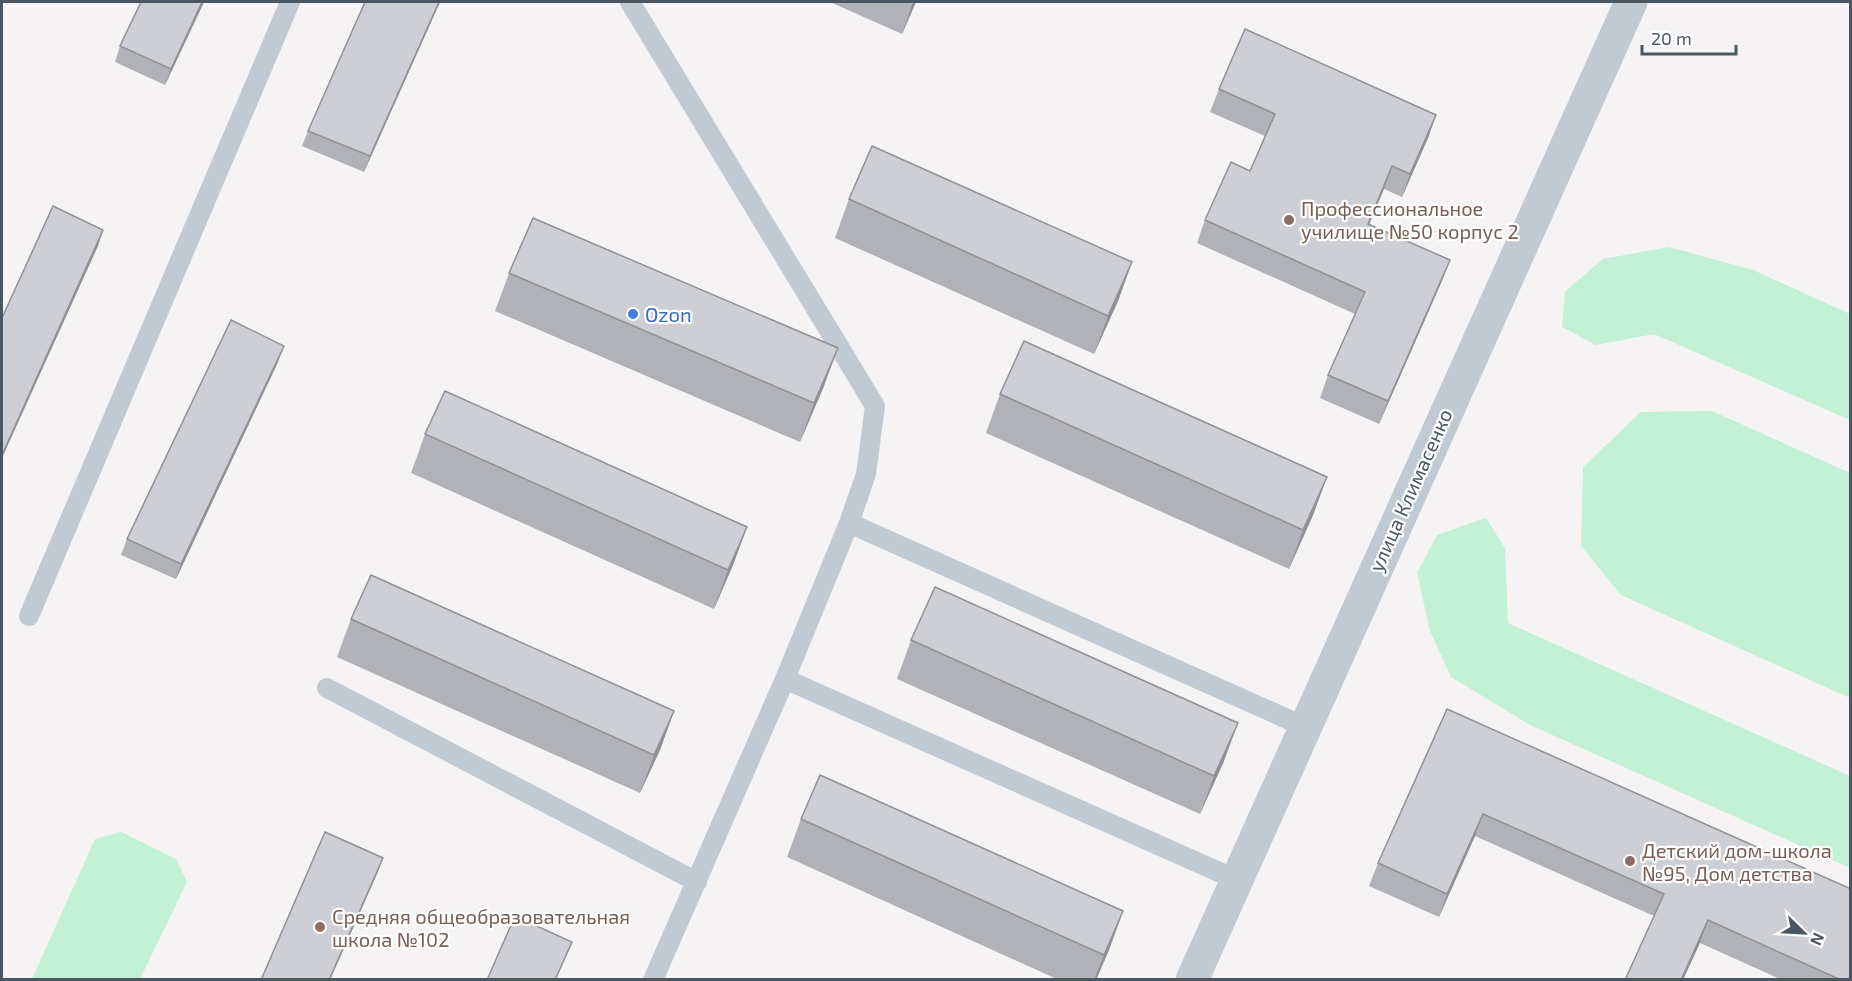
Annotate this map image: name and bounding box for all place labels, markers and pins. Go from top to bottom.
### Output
place label: Профессиональное училище №50 корпус 2 [1301,196,1519,244]
marker: Профессиональное училище №50 корпус 2 [1282,213,1296,227]
place label: Ozon [645,302,692,326]
marker: Ozon [626,307,640,321]
place label: Детский дом-школа №95, Дом детства [1642,838,1832,885]
marker: Детский дом-школа №95, Дом детства [1623,854,1637,868]
place label: Средняя общеобразовательная школа №102 [332,904,630,951]
marker: Средняя общеобразовательная школа №102 [313,920,327,934]

